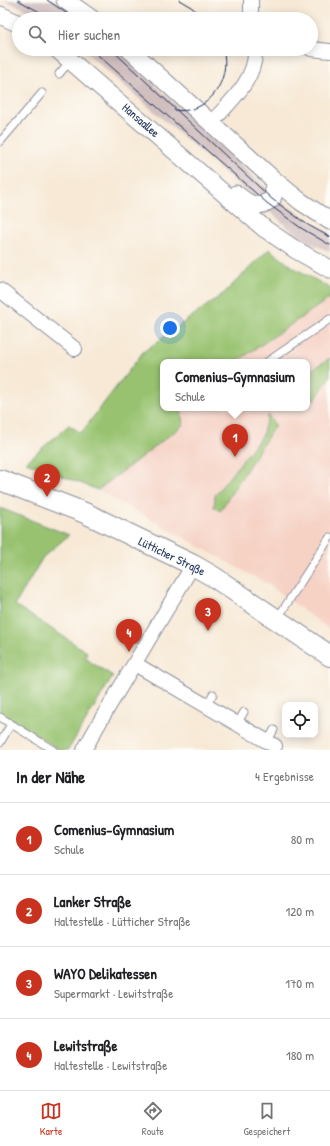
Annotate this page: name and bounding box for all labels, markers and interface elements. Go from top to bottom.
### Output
search box [12,12,318,56]
icon: search [26,23,48,45]
text: Hier suchen [58,24,120,45]
street label: Hansaallee [119,99,164,141]
your location [160,318,180,338]
popup [160,359,310,411]
text: Comenius-Gymnasium [175,366,295,387]
text: Schule [175,387,205,405]
pin: 1 [222,424,248,457]
pin: 2 [34,464,60,497]
street label: Lütticher Straße [136,533,208,580]
pin: 3 [195,598,221,631]
pin: 4 [116,619,142,652]
map controls [282,702,318,738]
button: locate [282,702,318,738]
text: In der Nähe [16,765,85,788]
text: 4 Ergebnisse [255,767,314,785]
text: Comenius-Gymnasium [54,819,174,840]
text: 1 [27,830,31,848]
text: 80 m [291,830,314,848]
text: Schule [54,840,84,858]
text: Lanker Straße [54,891,131,912]
text: 2 [26,902,32,920]
text: 120 m [286,902,314,920]
text: Haltestelle · Lütticher Straße [54,912,190,930]
text: WAYO Delikatessen [54,963,157,984]
text: 3 [26,974,32,992]
text: 170 m [285,974,314,992]
text: Supermarkt · Lewitstraße [54,984,173,1002]
text: Lewitstraße [54,1035,118,1056]
text: 4 [27,1046,31,1064]
text: 180 m [286,1046,314,1064]
text: Haltestelle · Lewitstraße [54,1056,167,1074]
tab: Karte [40,1100,62,1138]
tab: Route [142,1100,164,1138]
tab: Gespeichert [243,1100,290,1138]

